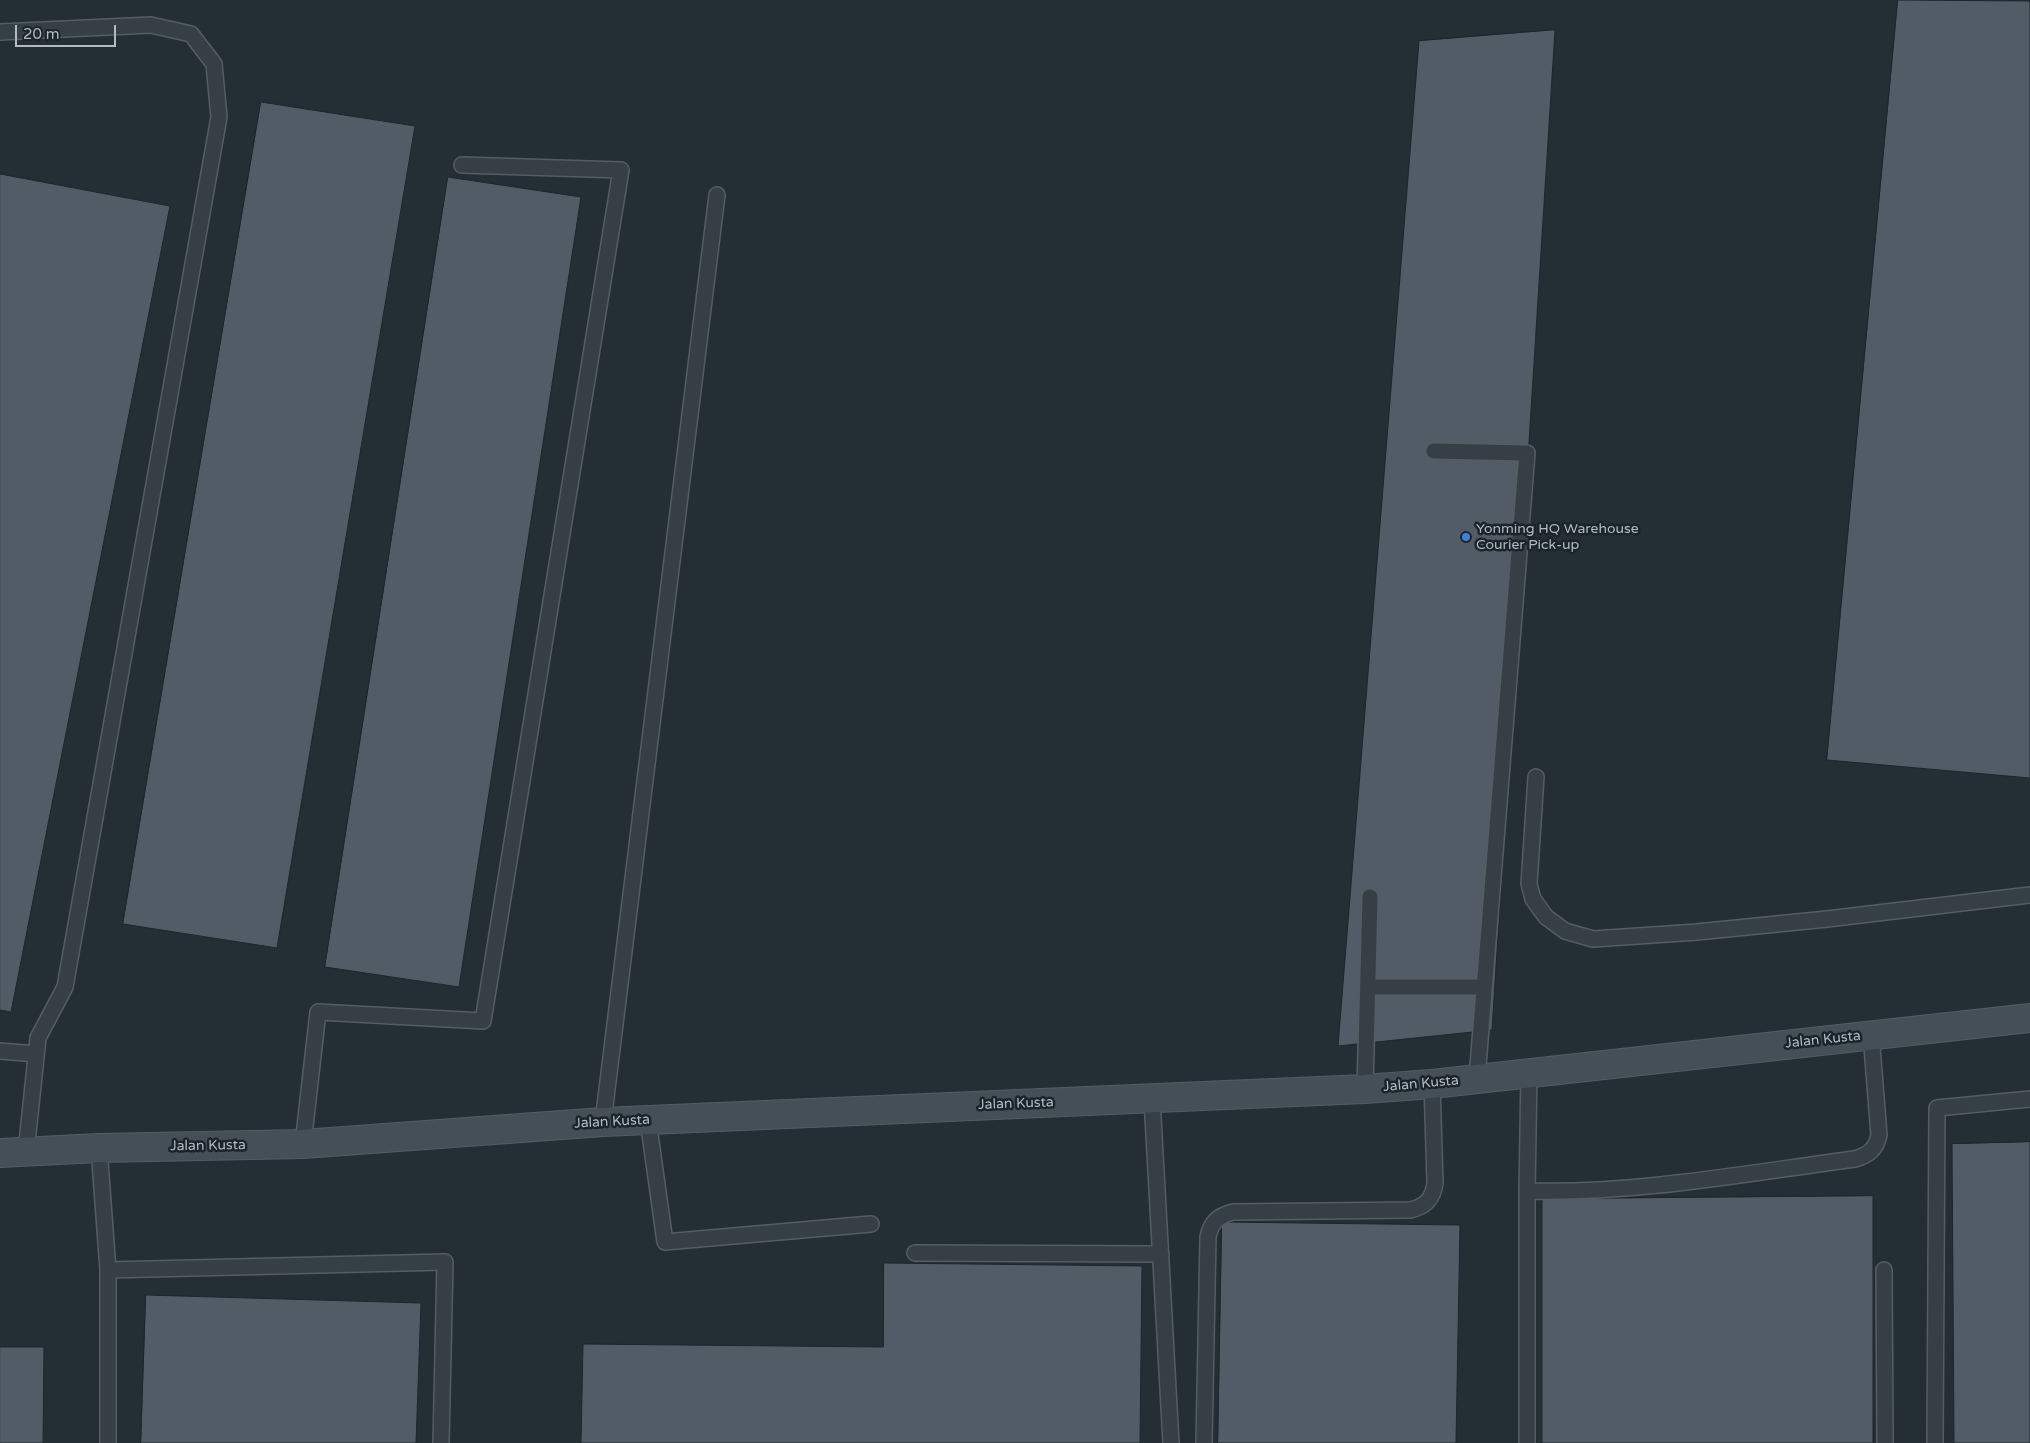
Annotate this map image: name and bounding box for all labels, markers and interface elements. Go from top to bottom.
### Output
scale bar [18,15,119,47]
text: 20 m [23,25,60,43]
place label: Yonming HQ Warehouse Courier Pick-up [1476,521,1639,554]
marker: Yonming HQ Warehouse Courier Pick-up [1460,531,1472,543]
street label: Jalan Kusta [1784,1028,1862,1052]
street label: Jalan Kusta [1383,1072,1459,1096]
street label: Jalan Kusta [978,1094,1054,1114]
street label: Jalan Kusta [574,1112,650,1132]
street label: Jalan Kusta [170,1137,246,1155]

